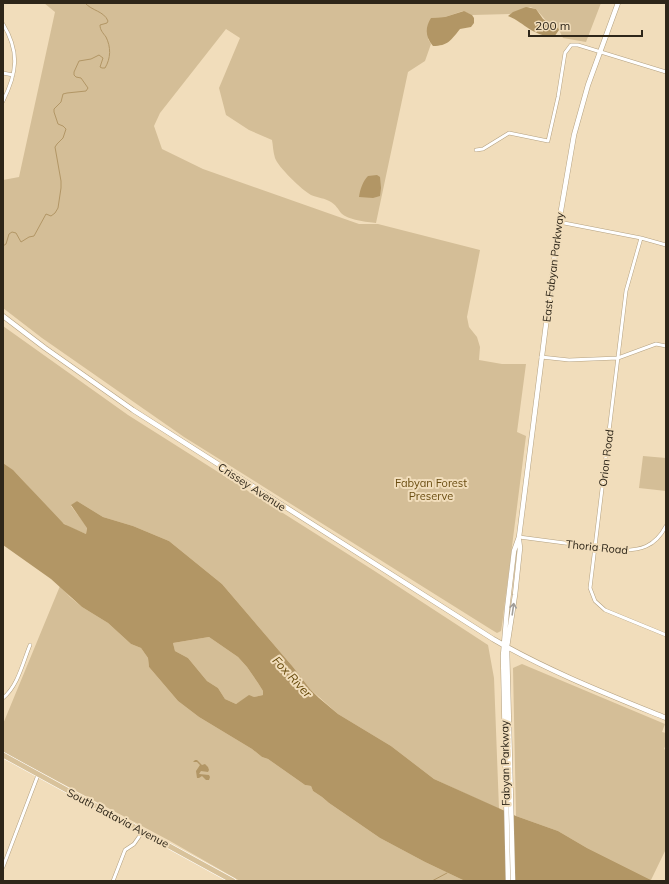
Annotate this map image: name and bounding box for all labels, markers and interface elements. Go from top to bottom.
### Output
scale bar [529,12,642,38]
text: 200 m [535,18,570,33]
street label: East Fabyan Parkway [539,211,567,323]
street label: Orion Road [596,429,616,487]
street label: Crissey Avenue [215,460,289,514]
park label: Fabyan Forest Preserve [395,476,467,503]
street label: Thoria Road [565,537,629,557]
one-way arrow [509,603,517,616]
water label: Fox River [269,653,316,701]
street label: Fabyan Parkway [497,720,513,806]
street label: South Batavia Avenue [65,785,171,851]

